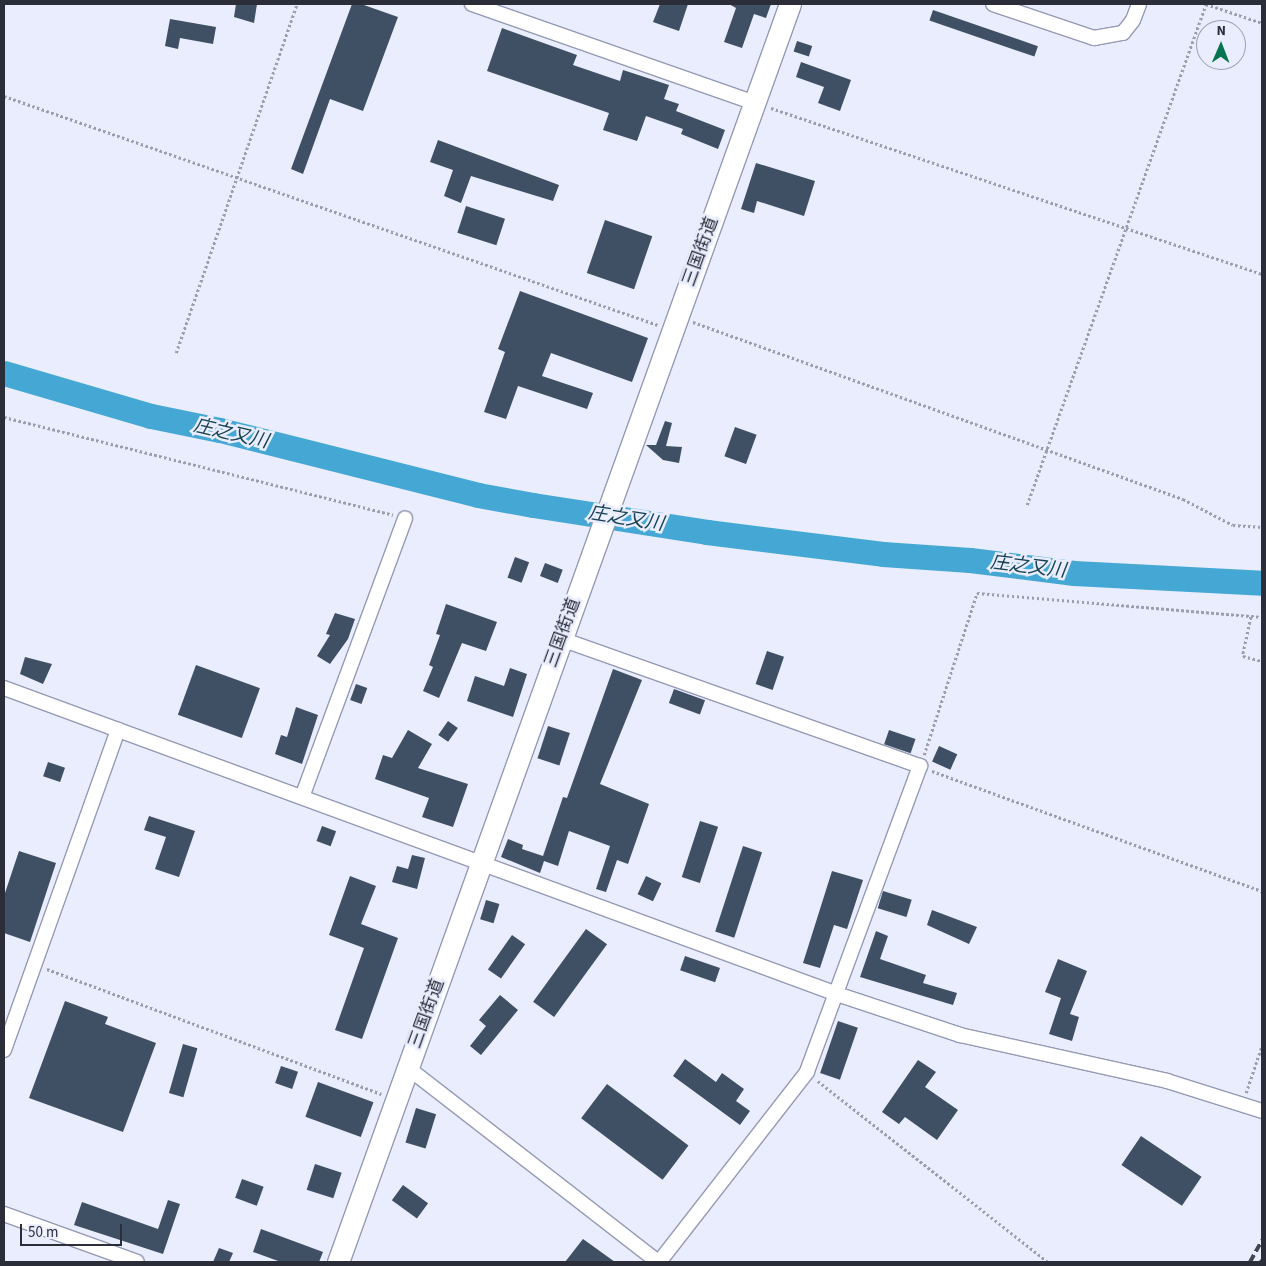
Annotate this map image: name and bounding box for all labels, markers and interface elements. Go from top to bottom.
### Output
north arrow [1196,20,1246,70]
text: N [1216,21,1226,41]
street label: 三国街道 [679,214,723,290]
water label: 庄之又川 [191,414,271,454]
water label: 庄之又川 [587,502,665,536]
water label: 庄之又川 [989,551,1067,583]
street label: 三国街道 [541,595,585,671]
street label: 三国街道 [405,976,449,1052]
scale bar [22,1214,125,1246]
text: 50 m [28,1222,58,1243]

